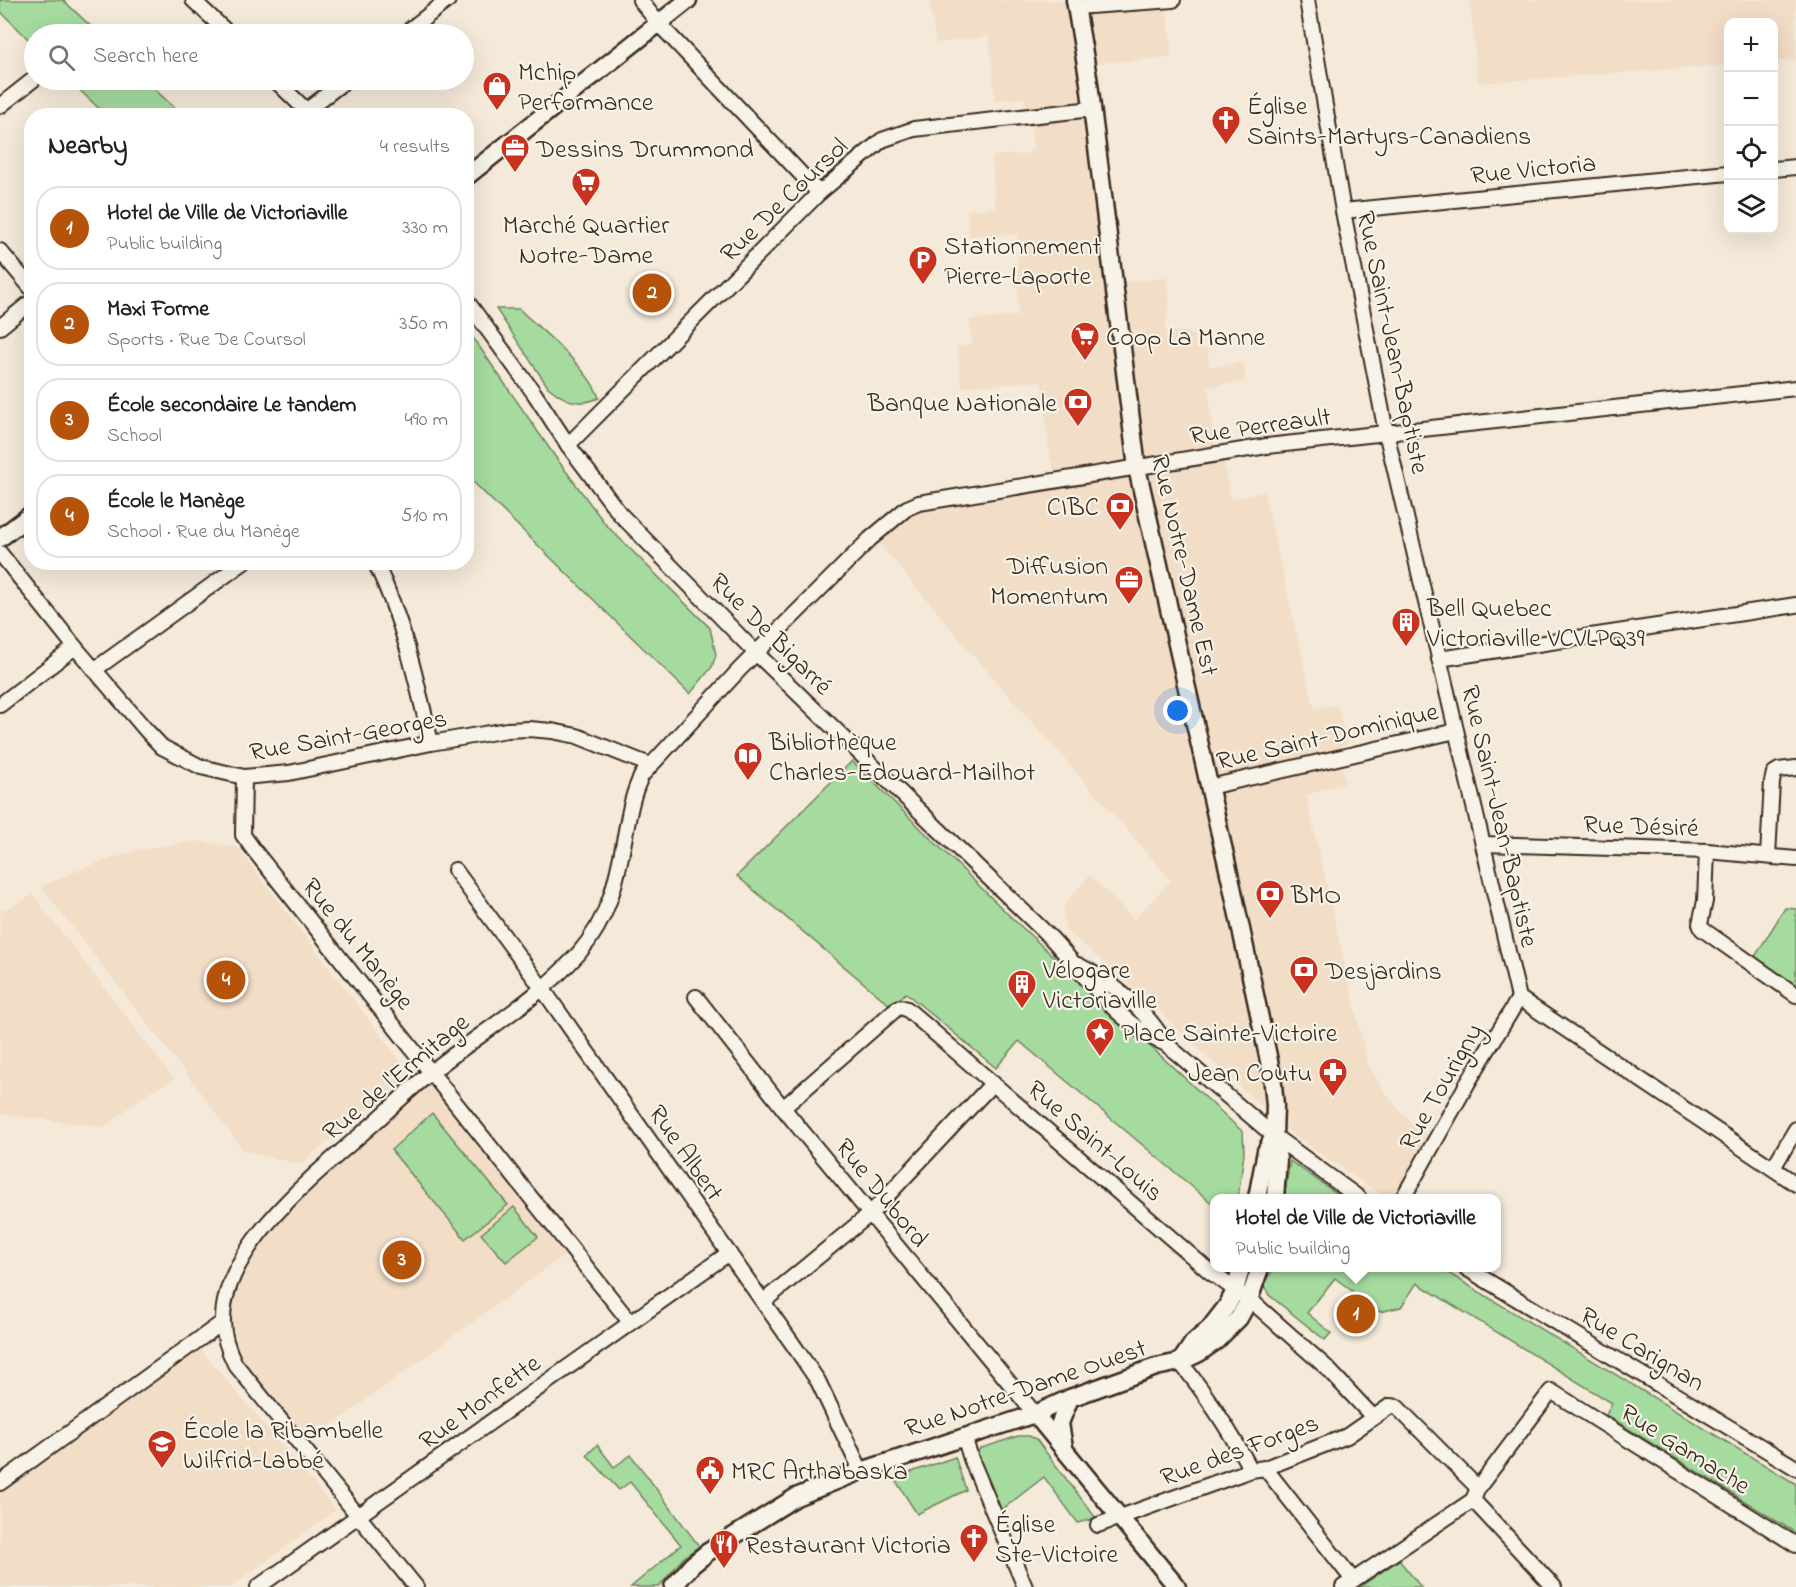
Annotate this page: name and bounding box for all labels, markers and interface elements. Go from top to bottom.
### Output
map controls [1724,18,1778,234]
button: + [1724,18,1778,72]
search box [24,24,474,90]
icon: search [45,41,78,74]
text: Search here [93,41,198,73]
place label: Mchip Performance [518,55,654,123]
shop icon: Mchip Performance [481,70,513,112]
button: − [1724,72,1778,126]
place label: Église Saints-Martyrs-Canadiens [1247,89,1531,157]
church icon: Église Saints-Martyrs-Canadiens [1210,104,1242,146]
button: locate [1724,126,1778,180]
text: Nearby [48,128,127,166]
street label: Rue De Coursol [712,130,858,272]
office icon: Dessins Drummond [499,132,531,174]
place label: Dessins Drummond [535,132,754,170]
text: 4 results [380,133,450,162]
street label: Rue Victoria [1469,145,1598,196]
supermarket icon: Marché Quartier Notre-Dame [570,166,602,208]
button: layers [1724,180,1778,234]
text: Hotel de Ville de Victoriaville [107,198,348,230]
place label: Marché Quartier Notre-Dame [503,208,670,276]
street label: Rue Saint-Jean-Baptiste [1345,208,1438,478]
text: 1 [66,214,73,243]
text: 330 m [402,214,448,243]
place label: Stationnement Pierre-Laporte [944,229,1101,297]
text: Public building [107,230,222,259]
parking icon: Stationnement Pierre-Laporte [907,244,939,286]
pin: 2 [632,270,672,316]
text: Maxi Forme [107,294,209,326]
text: 2 [65,310,74,339]
text: 350 m [399,310,448,339]
supermarket icon: Coop La Manne [1069,320,1101,362]
place label: Coop La Manne [1106,320,1266,358]
text: Sports · Rue De Coursol [107,326,306,355]
place label: Banque Nationale [866,386,1057,424]
bank icon: Banque Nationale [1062,386,1094,428]
text: École secondaire Le tandem [107,390,356,422]
street label: Rue Perreault [1187,399,1334,457]
text: 3 [65,406,74,435]
text: 490 m [405,406,448,435]
text: School [107,422,162,451]
street label: Rue Notre-Dame Est [1139,451,1227,680]
text: École le Manège [107,486,245,518]
place label: CIBC [1047,490,1099,528]
bank icon: CIBC [1104,490,1136,532]
text: 4 [65,502,74,531]
text: 510 m [401,502,448,531]
text: School · Rue du Manège [107,518,300,547]
place label: Diffusion Momentum [990,549,1108,617]
office icon: Diffusion Momentum [1113,564,1145,606]
street label: Rue De Bigarré [700,565,840,705]
place label: Bell Quebec Victoriaville VCVLPQ39 [1426,591,1645,659]
building icon: Bell Quebec Victoriaville VCVLPQ39 [1390,606,1422,648]
street label: Rue Saint-Jean-Baptiste [1449,682,1547,952]
street label: Rue Saint-Dominique [1213,694,1443,782]
your location [1163,696,1192,725]
street label: Rue Saint-Georges [247,701,450,773]
place label: Bibliothèque Charles-Edouard-Mailhot [768,725,1036,793]
library icon: Bibliothèque Charles-Edouard-Mailhot [732,740,764,782]
street label: Rue Désiré [1582,807,1700,849]
street label: Rue du Manège [291,870,422,1020]
bank icon: BMO [1254,878,1286,920]
place label: BMO [1290,878,1341,916]
place label: Vélogare Victoriaville [1042,953,1157,1021]
bank icon: Desjardins [1288,954,1320,996]
place label: Desjardins [1324,954,1442,992]
pin: 4 [206,958,246,1002]
building icon: Vélogare Victoriaville [1006,968,1038,1010]
street label: Rue de l'Ermitage [315,1005,479,1151]
place icon: Place Sainte-Victoire [1084,1016,1116,1058]
place label: Place Sainte-Victoire [1121,1016,1338,1054]
street label: Rue Tourigny [1391,1017,1494,1158]
place label: Jean Coutu [1188,1056,1312,1094]
pharmacy icon: Jean Coutu [1317,1056,1349,1098]
street label: Rue Saint-Louis [1017,1072,1171,1212]
street label: Rue Albert [637,1098,732,1210]
street label: Rue Dubord [825,1131,937,1257]
popup [1210,1194,1501,1272]
text: Hotel de Ville de Victoriaville [1235,1203,1476,1235]
text: Public building [1235,1235,1350,1264]
pin: 3 [382,1238,422,1282]
pin: 1 [1336,1292,1376,1336]
street label: Rue Carignan [1572,1298,1711,1403]
street label: Rue Notre-Dame Ouest [900,1331,1152,1449]
street label: Rue Monfette [412,1346,550,1461]
street label: Rue Gamache [1612,1395,1757,1506]
street label: Rue des Forges [1156,1406,1325,1498]
place label: École la Ribambelle Wilfrid-Labbé [183,1413,384,1481]
school or university icon: École la Ribambelle Wilfrid-Labbé [146,1428,178,1470]
public building icon: MRC Arthabaska [694,1454,726,1496]
place label: MRC Arthabaska [731,1454,908,1492]
place label: Église Ste-Victoire [995,1507,1119,1575]
church icon: Église Ste-Victoire [958,1522,990,1564]
restaurant icon: Restaurant Victoria [708,1528,740,1570]
place label: Restaurant Victoria [745,1528,951,1566]

